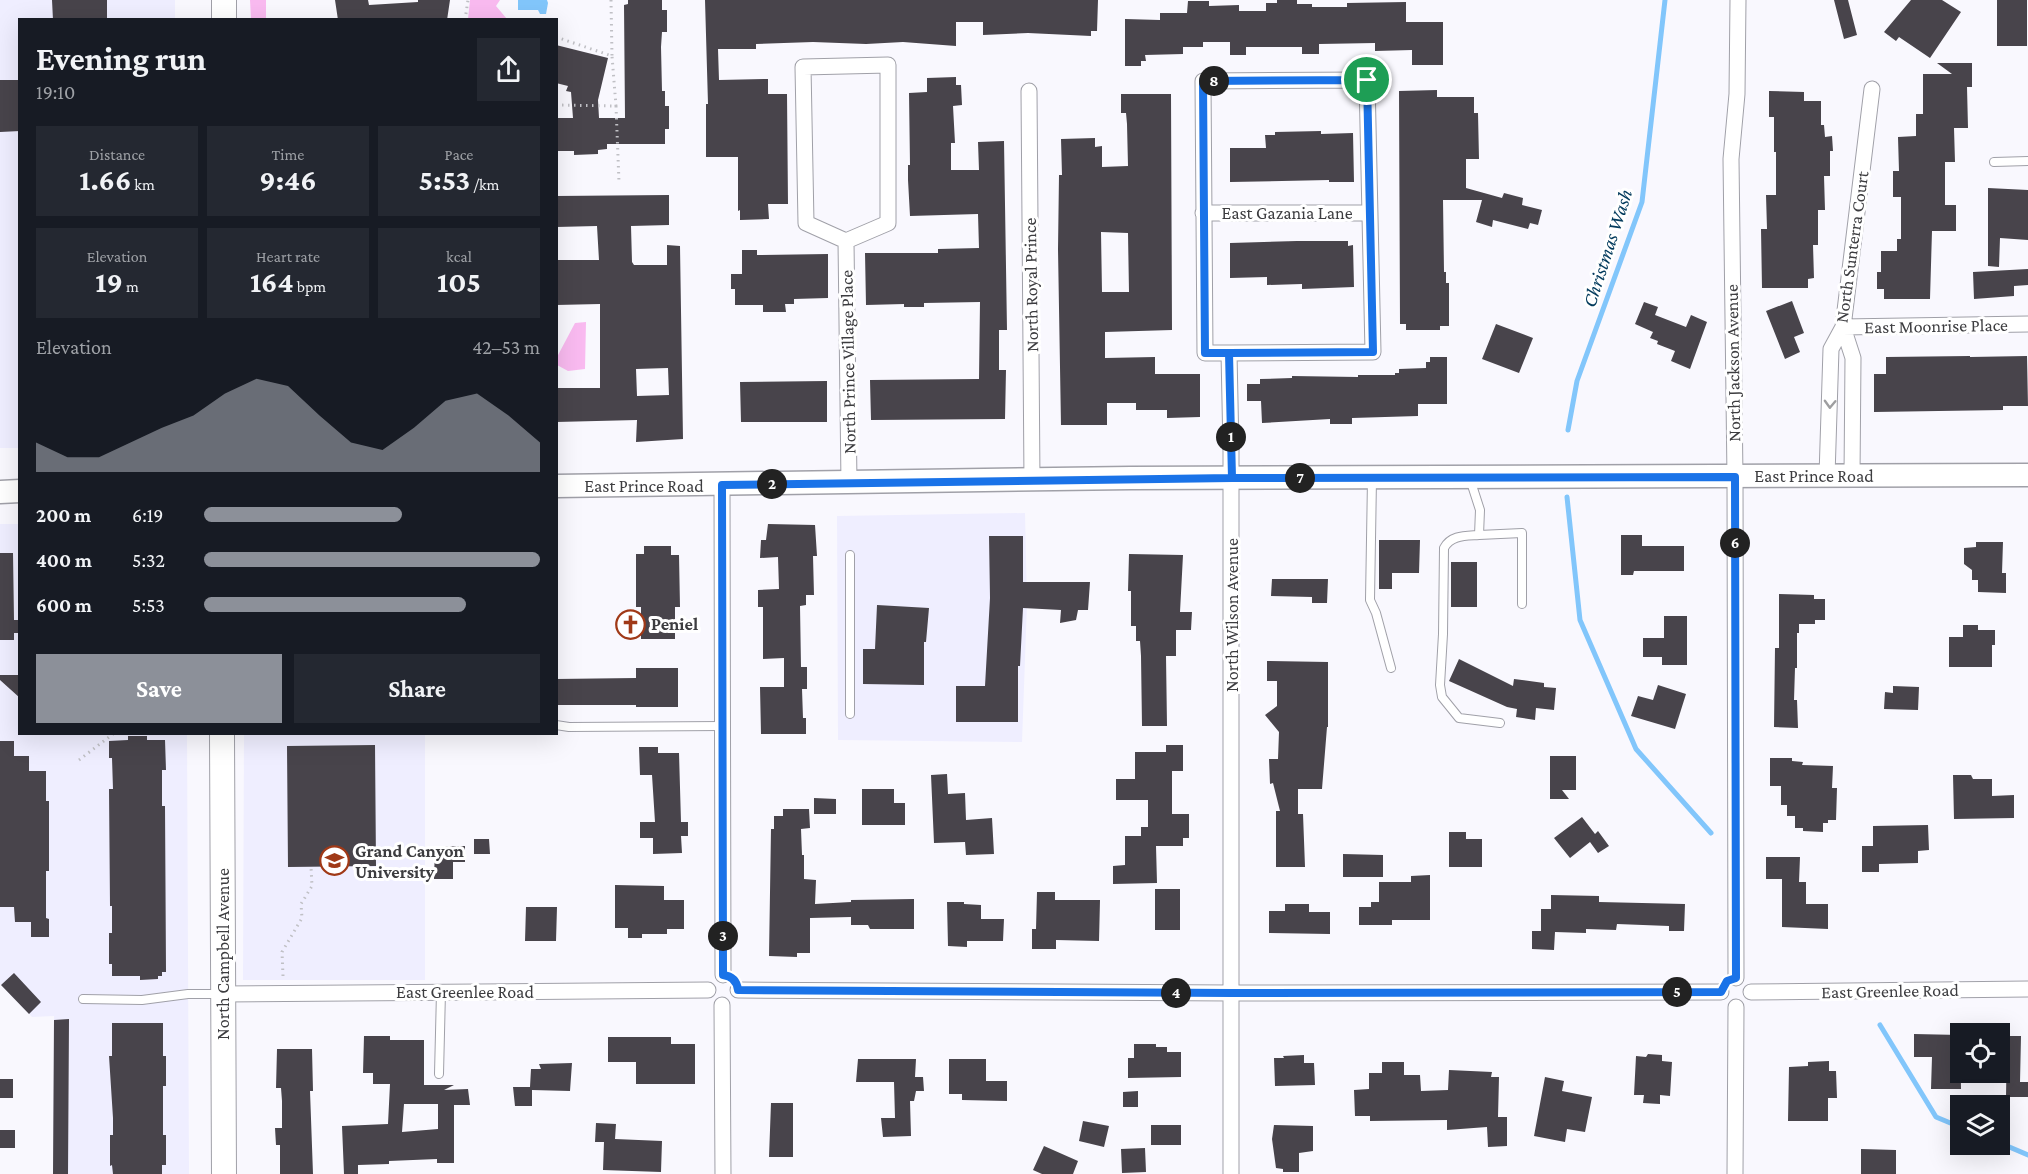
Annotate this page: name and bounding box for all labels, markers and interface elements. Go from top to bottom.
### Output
button: share [477,38,540,101]
text: Evening run [36,40,206,77]
pin [1341,54,1392,105]
icon: arrive [1350,63,1383,96]
pin: 8 [1199,66,1229,96]
text: 8 [1209,72,1219,89]
text: 19:10 [36,81,75,103]
text: Distance [89,146,145,163]
text: Time [272,146,304,163]
text: Pace [445,146,473,163]
text: 1.66 [79,163,131,196]
text: 9:46 [259,163,317,196]
text: 5:53 [419,163,470,196]
street label: North Sunterra Court [1831,169,1873,324]
text: km [131,176,155,193]
text: /km [470,176,499,193]
water label: Christmas Wash [1578,186,1636,310]
street label: East Gazania Lane [1221,203,1353,223]
street label: North Royal Prince [1020,218,1042,352]
text: Elevation [87,248,147,265]
text: Heart rate [256,248,320,265]
text: kcal [446,248,472,265]
text: 19 [95,265,123,298]
text: 164 [250,265,294,298]
text: 105 [437,265,481,298]
street label: North Prince Village Place [836,270,860,454]
text: m [123,278,139,295]
text: bpm [294,278,326,295]
street label: North Jackson Avenue [1722,284,1744,442]
street label: East Moonrise Place [1864,315,2008,337]
text: Elevation [36,336,112,358]
text: 42–53 m [472,336,540,358]
one-way arrow [1823,399,1836,408]
pin: 1 [1216,422,1246,452]
text: 1 [1228,428,1234,445]
pin: 7 [1285,463,1315,493]
street label: East Prince Road [1754,466,1874,486]
pin: 2 [757,469,787,499]
text: 7 [1296,469,1304,486]
text: 2 [768,475,776,492]
street label: East Prince Road [584,476,704,496]
text: 200 m [36,504,91,526]
text: 6:19 [132,504,164,526]
pin: 6 [1720,528,1750,558]
text: 6 [1731,534,1739,551]
street label: North Wilson Avenue [1222,538,1242,692]
text: 400 m [36,549,92,571]
text: 5:32 [132,549,165,571]
text: 600 m [36,594,92,616]
text: 5:53 [132,594,165,616]
church icon: Peniel [614,608,646,640]
place label: Peniel [651,614,698,634]
button: Save [36,654,282,723]
button: Share [294,654,540,723]
place label: Grand Canyon University [355,841,465,882]
school or university icon: Grand Canyon University [318,845,350,877]
street label: North Campbell Avenue [213,868,233,1040]
pin: 3 [708,921,738,951]
text: 3 [719,927,727,944]
pin: 5 [1662,977,1692,1007]
pin: 4 [1161,978,1191,1008]
street label: East Greenlee Road [1821,980,1960,1002]
street label: East Greenlee Road [396,982,534,1002]
text: 5 [1673,983,1681,1000]
text: 4 [1172,984,1180,1001]
map controls [1950,1023,2010,1155]
button: locate [1950,1023,2010,1083]
button: layers [1950,1095,2010,1155]

